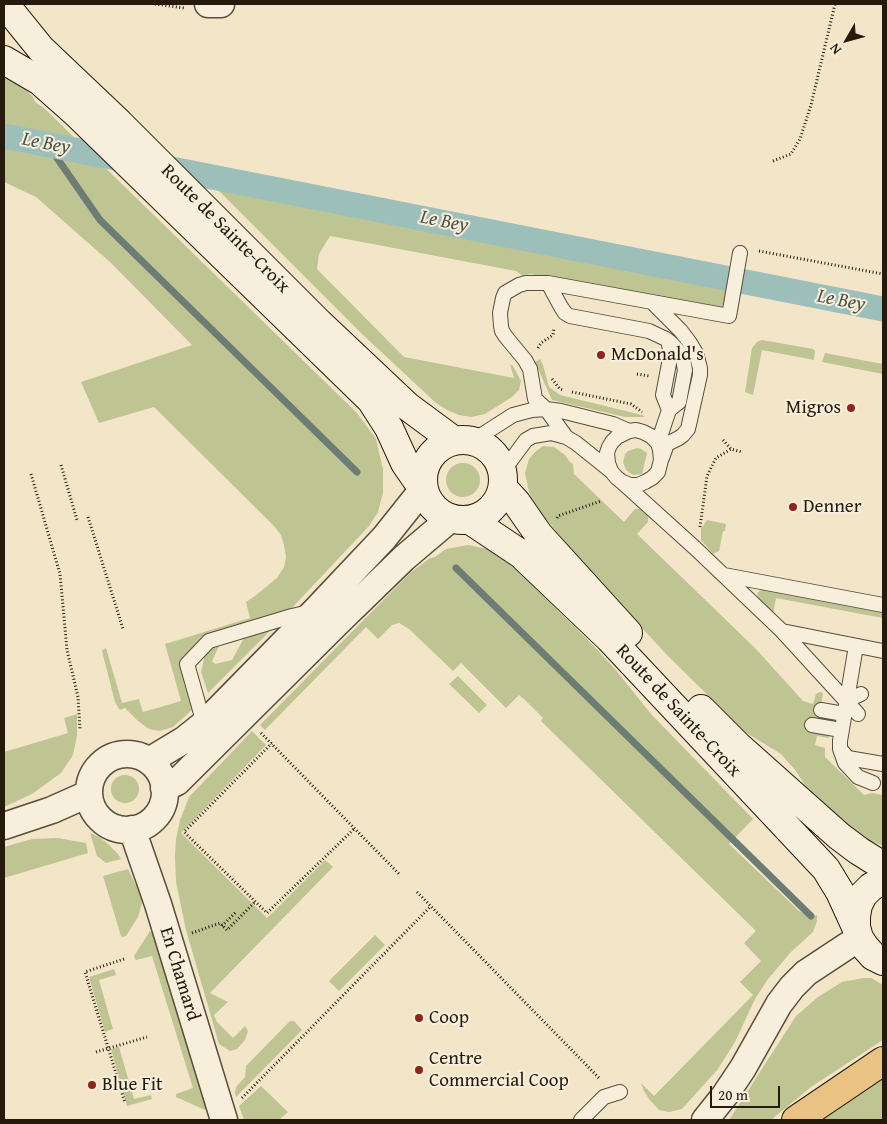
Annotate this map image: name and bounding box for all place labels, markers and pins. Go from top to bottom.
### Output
place label: McDonald's [611,344,704,366]
marker: McDonald's [595,349,607,361]
place label: Migros [786,397,841,419]
marker: Migros [845,402,857,414]
place label: Denner [803,496,862,518]
marker: Denner [787,501,799,513]
place label: Coop [429,1007,469,1029]
marker: Coop [413,1012,425,1024]
place label: Centre Commercial Coop [429,1048,569,1092]
marker: Centre Commercial Coop [413,1064,425,1076]
place label: Blue Fit [102,1074,163,1096]
marker: Blue Fit [86,1079,98,1091]

